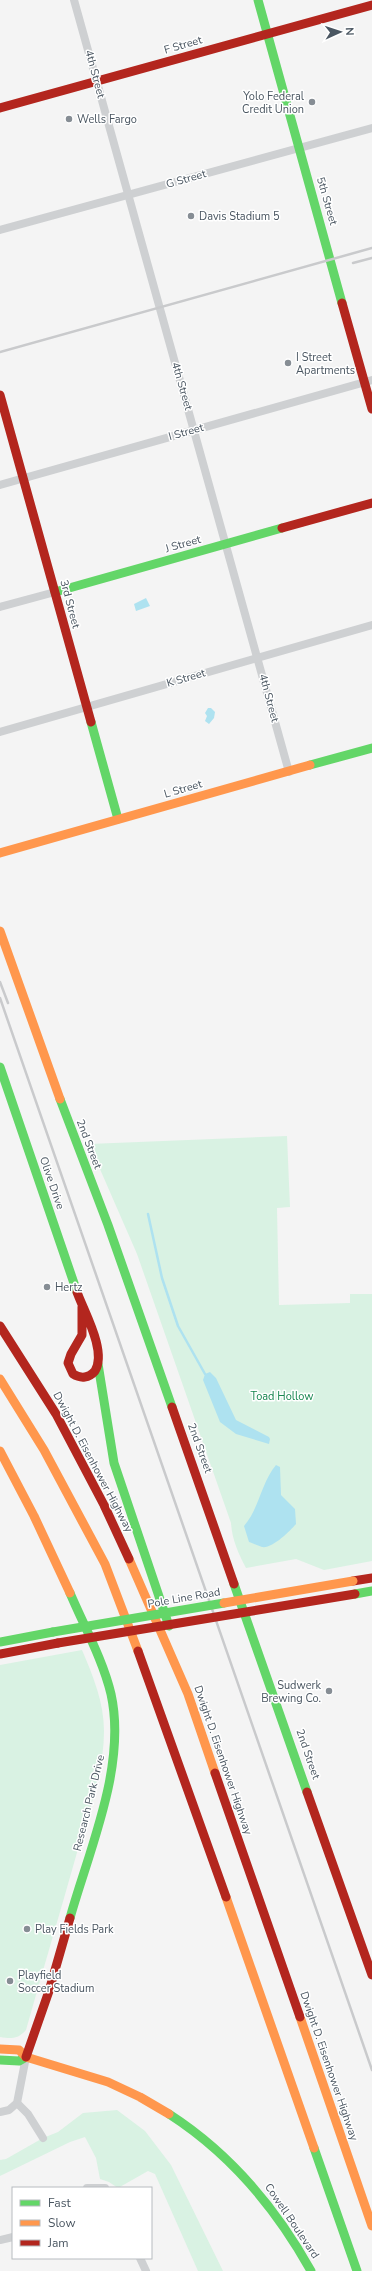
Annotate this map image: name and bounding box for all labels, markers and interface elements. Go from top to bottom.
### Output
north arrow [320,12,360,52]
text: N [342,27,357,36]
street label: F Street [162,32,204,58]
street label: 4th Street [81,48,109,100]
place label: Yolo Federal Credit Union [242,89,305,117]
marker: Yolo Federal Credit Union [307,97,317,107]
place label: Wells Fargo [77,112,137,127]
marker: Wells Fargo [64,114,74,124]
street label: G Street [164,166,208,192]
street label: 5th Street [313,175,341,227]
place label: Davis Stadium 5 [199,209,280,224]
marker: Davis Stadium 5 [186,211,196,221]
place label: I Street Apartments [296,350,355,378]
marker: I Street Apartments [283,358,293,368]
street label: 4th Street [168,360,196,412]
street label: I Street [167,420,205,444]
street label: J Street [162,532,203,557]
street label: 3rd Street [56,578,84,630]
street label: K Street [165,665,207,691]
street label: 4th Street [255,672,283,724]
street label: L Street [162,776,204,802]
street label: 2nd Street [73,1117,105,1171]
street label: Olive Drive [36,1155,68,1211]
place label: Hertz [55,1280,82,1295]
marker: Hertz [42,1282,52,1292]
street label: Dwight D. Eisenhower Highway [50,1389,137,1535]
park label: Toad Hollow [250,1389,314,1404]
street label: 2nd Street [184,1421,216,1475]
street label: Pole Line Road [146,1584,222,1612]
place label: Sudwerk Brewing Co. [261,1678,321,1706]
street label: Dwight D. Eisenhower Highway [190,1683,256,1837]
marker: Sudwerk Brewing Co. [324,1686,334,1696]
street label: 2nd Street [292,1727,324,1781]
street label: Research Park Drive [70,1753,108,1853]
place label: Play Fields Park [35,1922,114,1937]
marker: Play Fields Park [22,1924,32,1934]
place label: Playfield Soccer Stadium [18,1968,94,1996]
marker: Playfield Soccer Stadium [5,1976,15,1986]
street label: Dwight D. Eisenhower Highway [296,1989,362,2143]
street label: Cowell Boulevard [261,2180,323,2262]
legend [12,2187,152,2259]
text: Fast [48,2195,71,2211]
text: Slow [48,2215,76,2231]
text: Jam [47,2235,69,2251]

